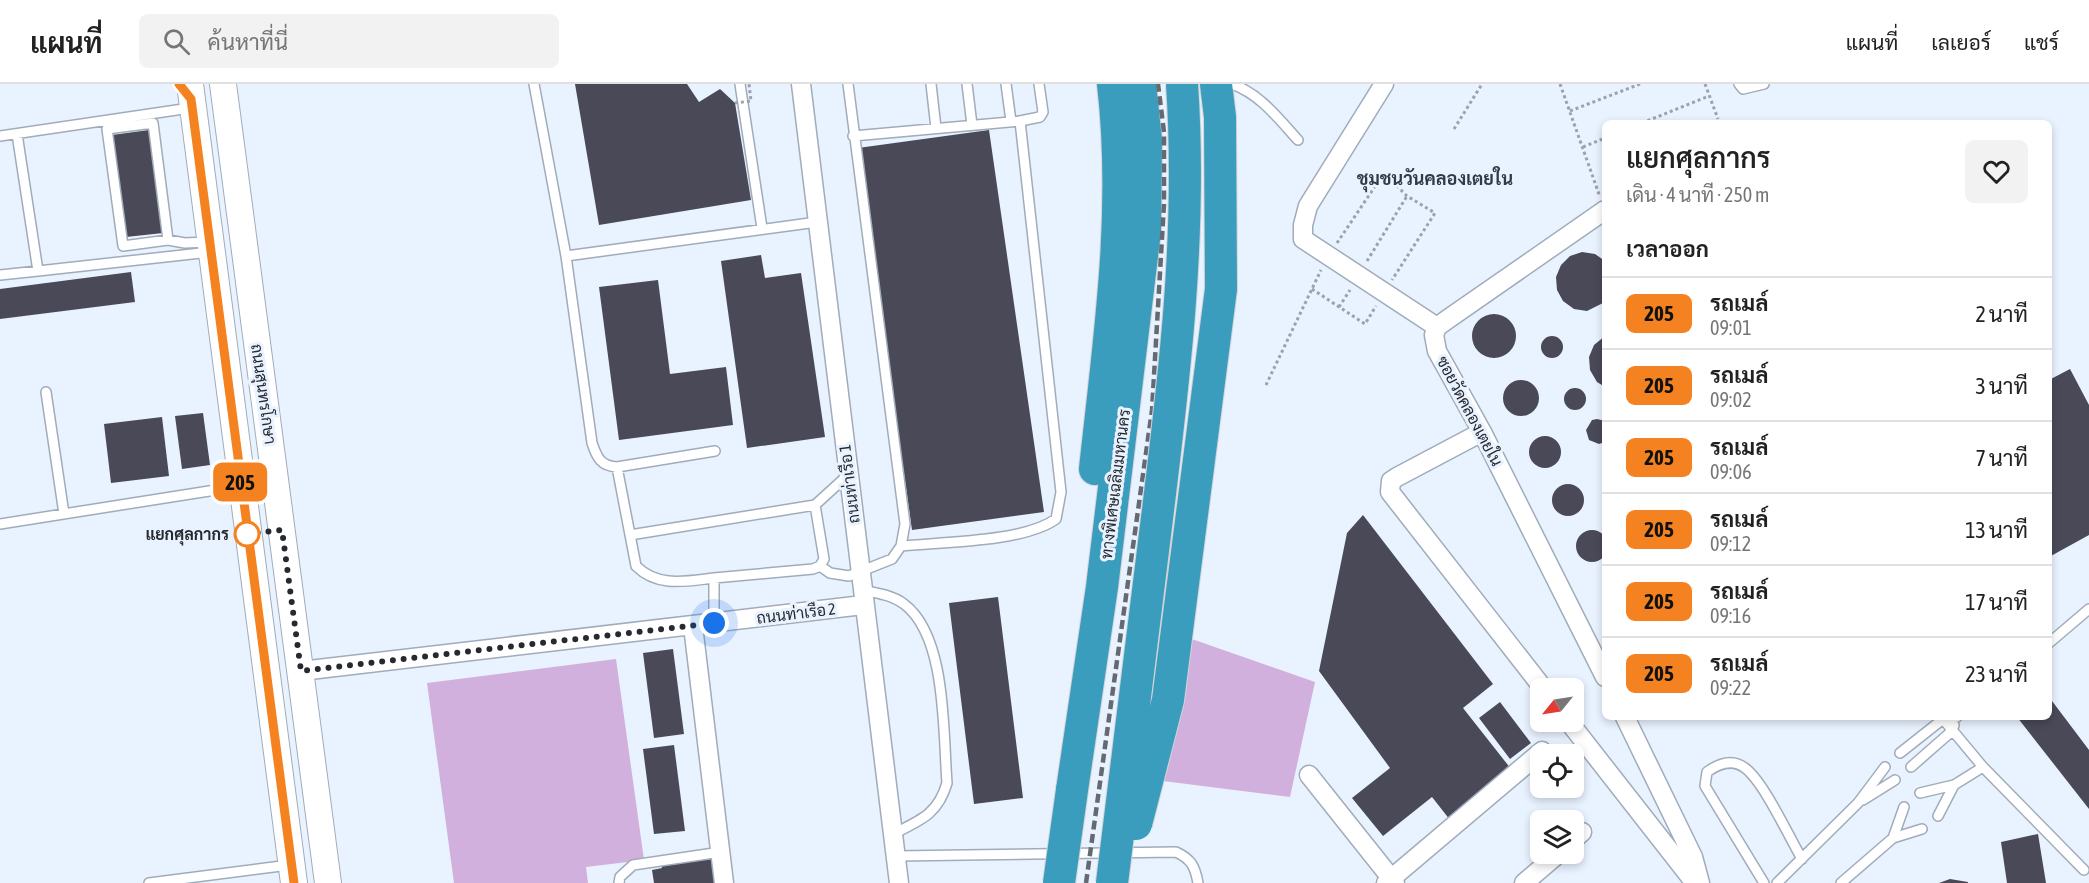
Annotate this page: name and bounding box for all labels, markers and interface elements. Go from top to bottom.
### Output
search box [139,14,559,68]
icon: search [160,25,193,58]
text: แผนที่ [30,27,103,59]
text: ค้นหาที่นี่ [208,29,288,55]
text: แผนที่ [1846,30,1898,54]
text: เลเยอร์ [1931,30,1991,54]
text: แชร์ [2024,30,2059,54]
button: heart [1965,140,2028,203]
text: แยกศุลกากร [1626,142,1771,174]
district label: ชุมชนวันคลองเตยใน [1357,166,1513,193]
text: เดิน · 4 นาที · 250 m [1626,183,1769,206]
text: เวลาออก [1626,236,1709,262]
text: รถเมล์ [1710,290,1768,316]
text: 205 [1644,301,1674,325]
text: 2 นาที [1976,301,2028,327]
text: 09:01 [1710,316,1752,339]
street label: ถนนสุนทรโกษา [245,342,282,446]
street label: ซอยวัดคลองเตยใน [1433,352,1508,469]
text: รถเมล์ [1710,362,1768,388]
text: 205 [1644,373,1674,397]
text: 3 นาที [1976,373,2028,399]
text: 09:02 [1710,388,1752,411]
street label: ทางพิเศษเฉลิมมหานคร [1097,408,1133,560]
text: รถเมล์ [1710,434,1768,460]
street label: ถนนท่าเรือ 1 [834,443,863,525]
text: 205 [1644,445,1674,469]
text: 7 นาที [1976,445,2028,471]
text: 09:06 [1710,460,1752,483]
line badge: 205 [206,462,274,502]
text: 205 [225,470,255,494]
text: รถเมล์ [1710,506,1768,532]
text: 205 [1644,517,1674,541]
text: 13 นาที [1965,517,2028,543]
marker: แยกศุลกากร [234,521,260,547]
place label: แยกศุลกากร [145,525,229,546]
text: 09:12 [1710,532,1751,555]
text: รถเมล์ [1710,578,1768,604]
text: 205 [1644,589,1674,613]
text: 17 นาที [1965,589,2028,615]
street label: ถนนท่าเรือ 2 [755,598,837,627]
text: 09:16 [1710,604,1751,627]
your location [699,608,729,638]
text: รถเมล์ [1710,650,1768,676]
text: 205 [1644,661,1674,685]
text: 23 นาที [1965,661,2028,687]
text: 09:22 [1710,676,1751,699]
north arrow [1530,678,1584,732]
map controls [1530,678,1584,864]
button: locate [1530,744,1584,798]
button: layers [1530,810,1584,864]

